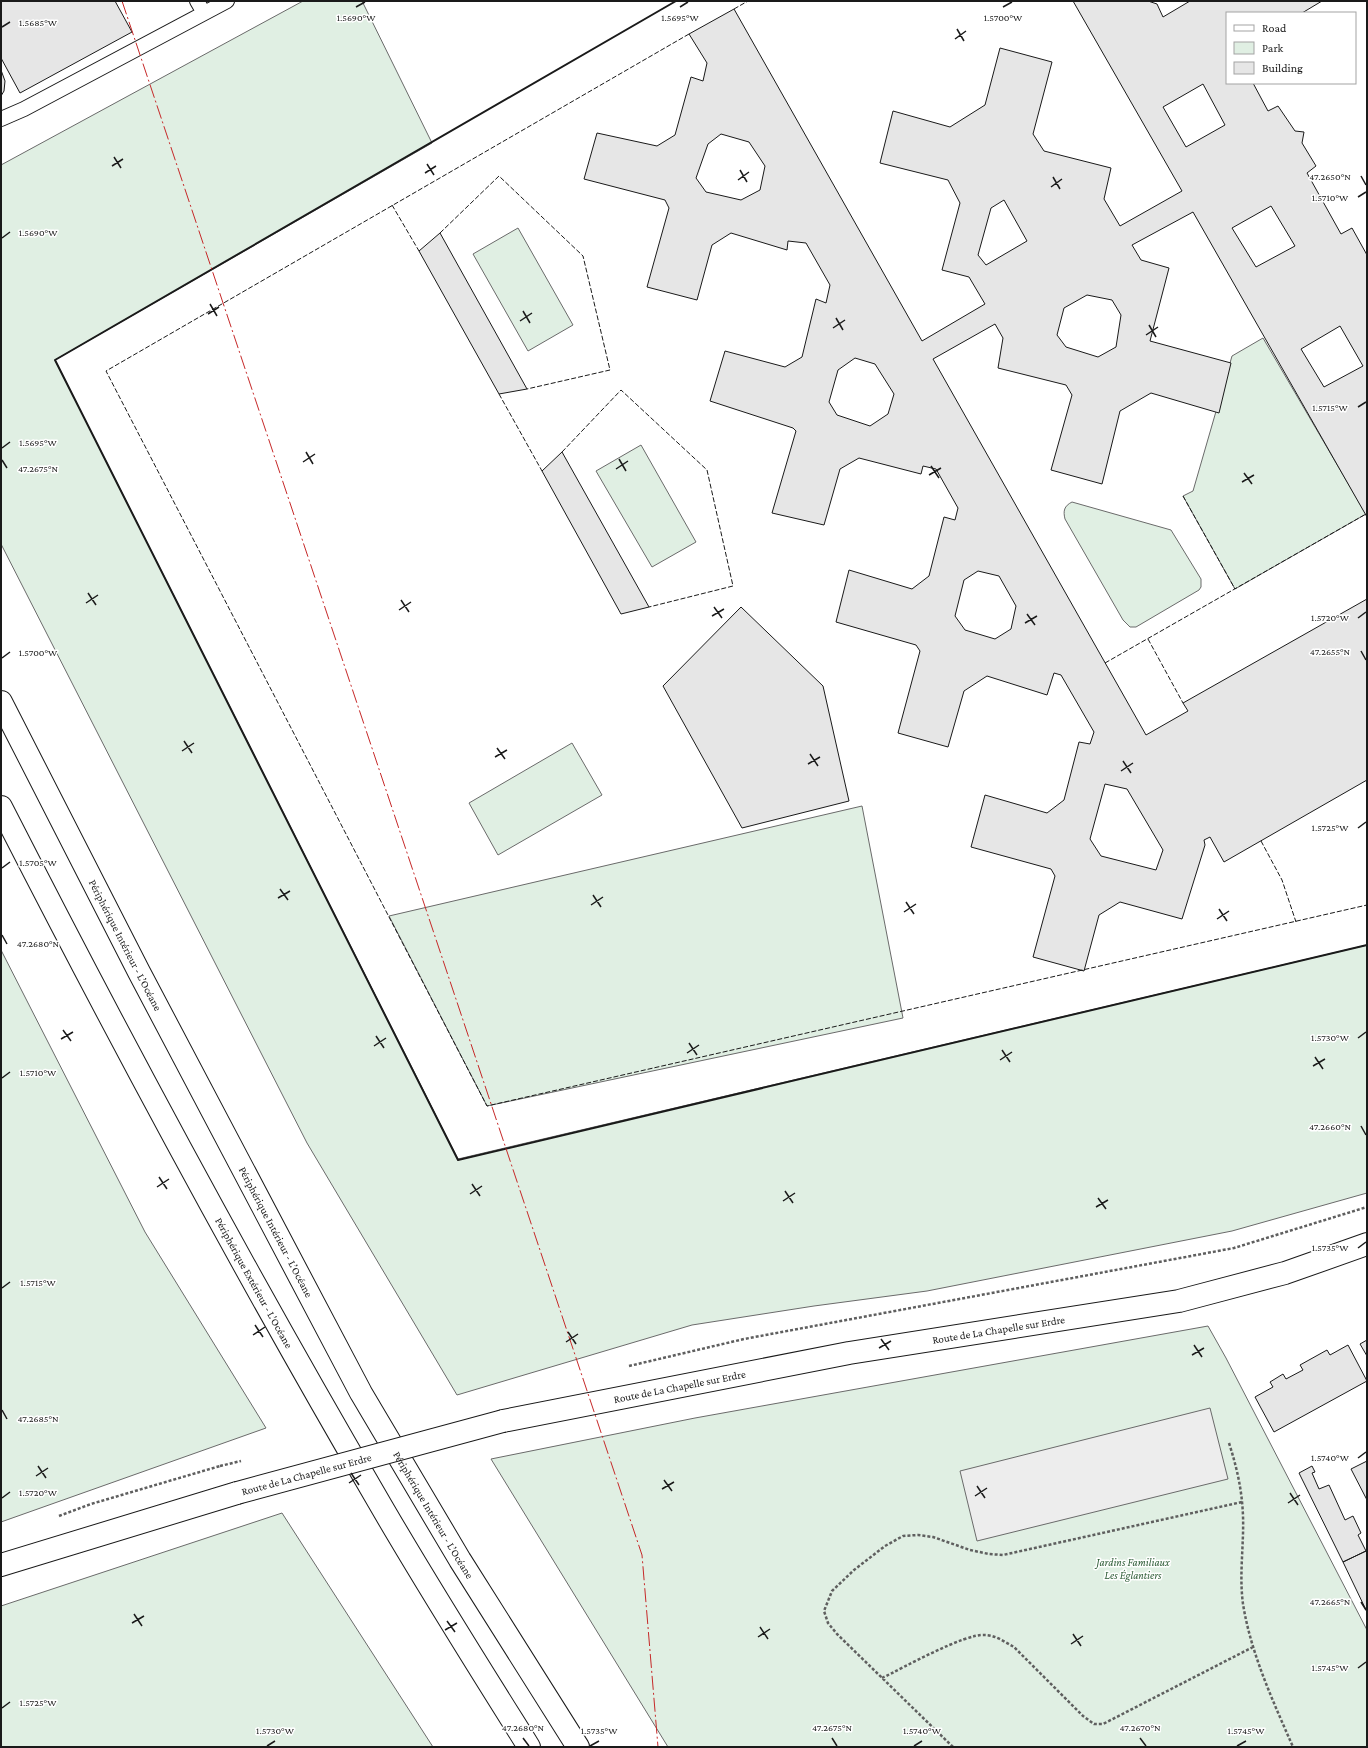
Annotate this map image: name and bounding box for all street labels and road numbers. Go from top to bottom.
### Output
street label: Périphérique Intérieur - L’Océane [87,877,164,1013]
street label: Périphérique Intérieur - L’Océane [237,1164,315,1299]
street label: Périphérique Extérieur - L’Océane [213,1215,295,1350]
street label: Route de La Chapelle sur Erdre [931,1313,1066,1346]
street label: Route de La Chapelle sur Erdre [613,1367,747,1405]
street label: Périphérique Intérieur - L’Océane [391,1449,476,1581]
street label: Route de La Chapelle sur Erdre [240,1451,373,1497]

